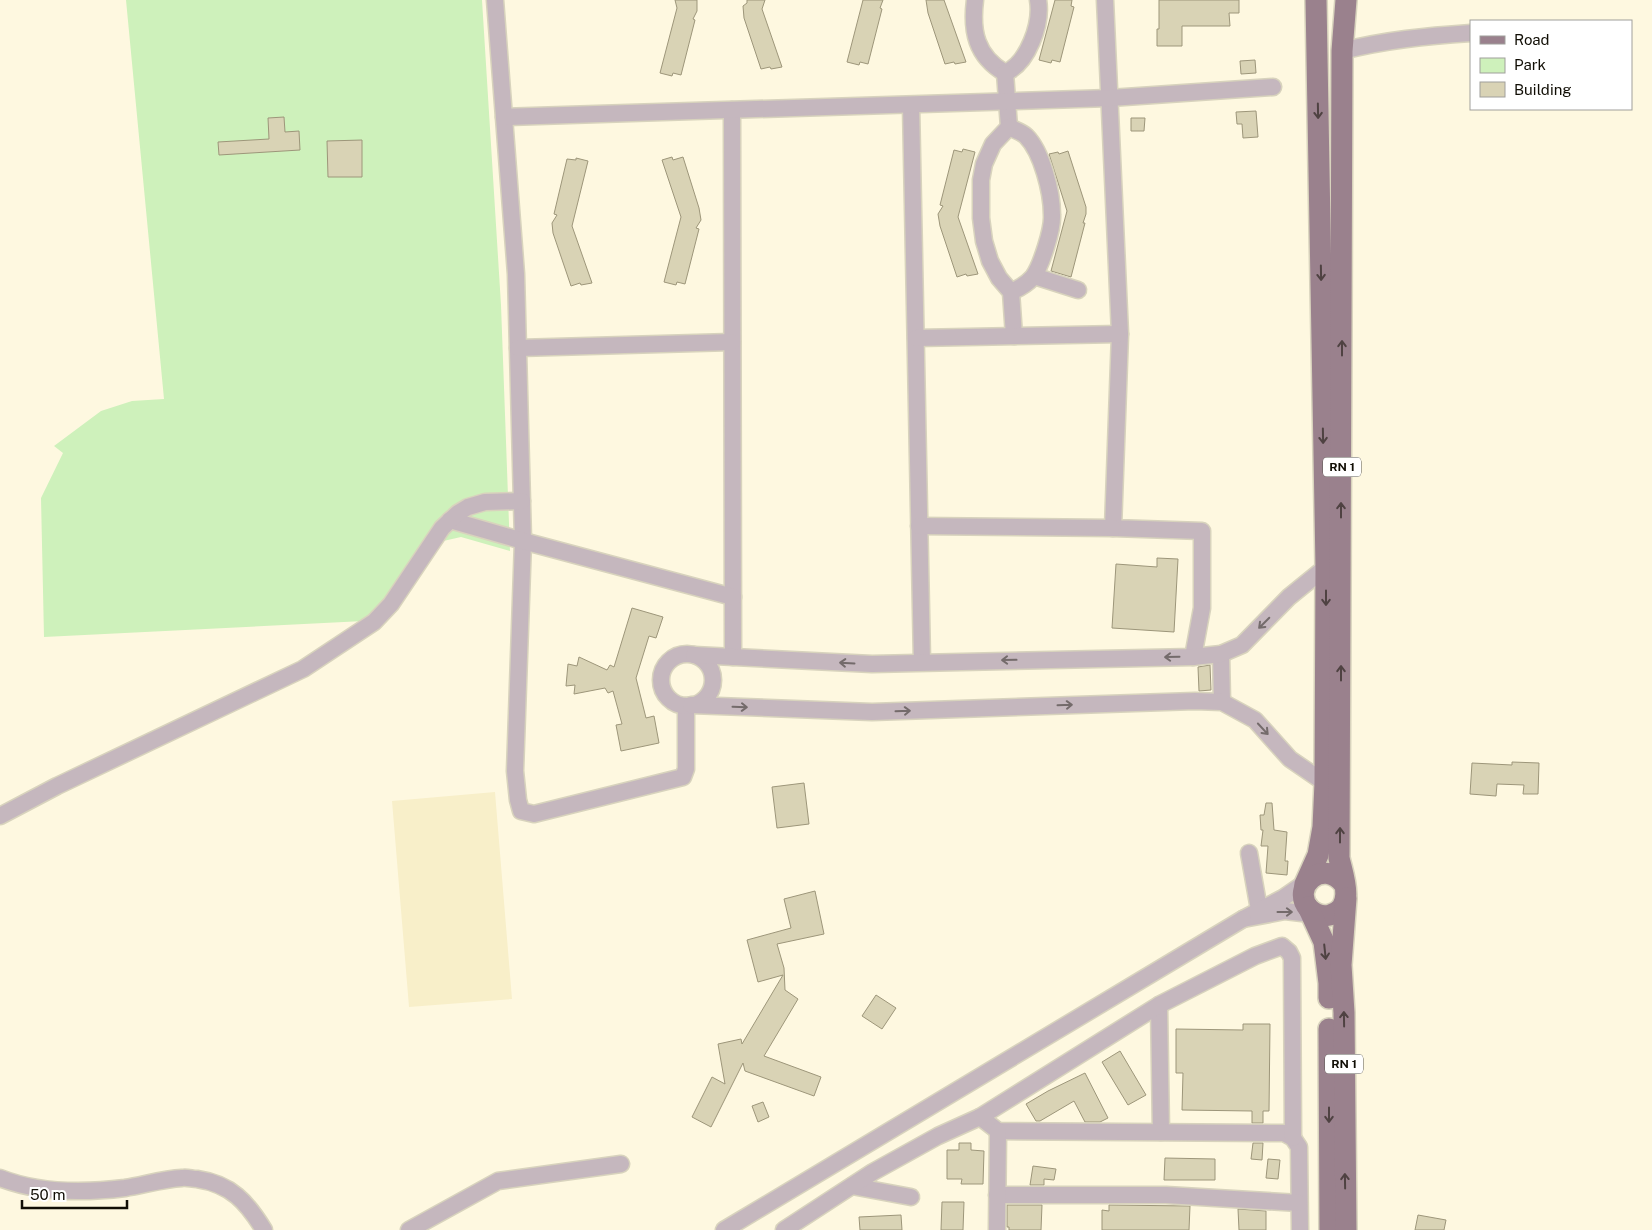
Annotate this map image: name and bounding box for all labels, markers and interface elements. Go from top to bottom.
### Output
legend [1470,20,1632,110]
text: Road [1514,31,1550,48]
text: Park [1514,56,1546,73]
text: Building [1514,81,1572,98]
one-way arrow [1313,102,1323,118]
one-way arrow [1316,265,1325,281]
one-way arrow [1337,340,1347,356]
one-way arrow [1319,427,1328,443]
road number: RN 1 [1323,458,1361,477]
one-way arrow [1336,503,1346,519]
one-way arrow [1321,590,1331,606]
one-way arrow [1258,617,1270,629]
one-way arrow [1164,652,1180,662]
one-way arrow [1002,656,1018,665]
one-way arrow [839,658,855,667]
one-way arrow [1336,665,1346,682]
one-way arrow [1056,700,1073,710]
one-way arrow [732,702,748,712]
one-way arrow [894,706,910,715]
one-way arrow [1257,722,1268,735]
one-way arrow [1335,828,1345,844]
one-way arrow [1276,907,1293,917]
one-way arrow [1320,944,1330,960]
one-way arrow [1339,1011,1349,1028]
road number: RN 1 [1325,1054,1363,1074]
one-way arrow [1324,1106,1334,1122]
one-way arrow [1340,1174,1350,1190]
scale bar [22,1178,128,1210]
text: 50 m [30,1186,65,1203]

